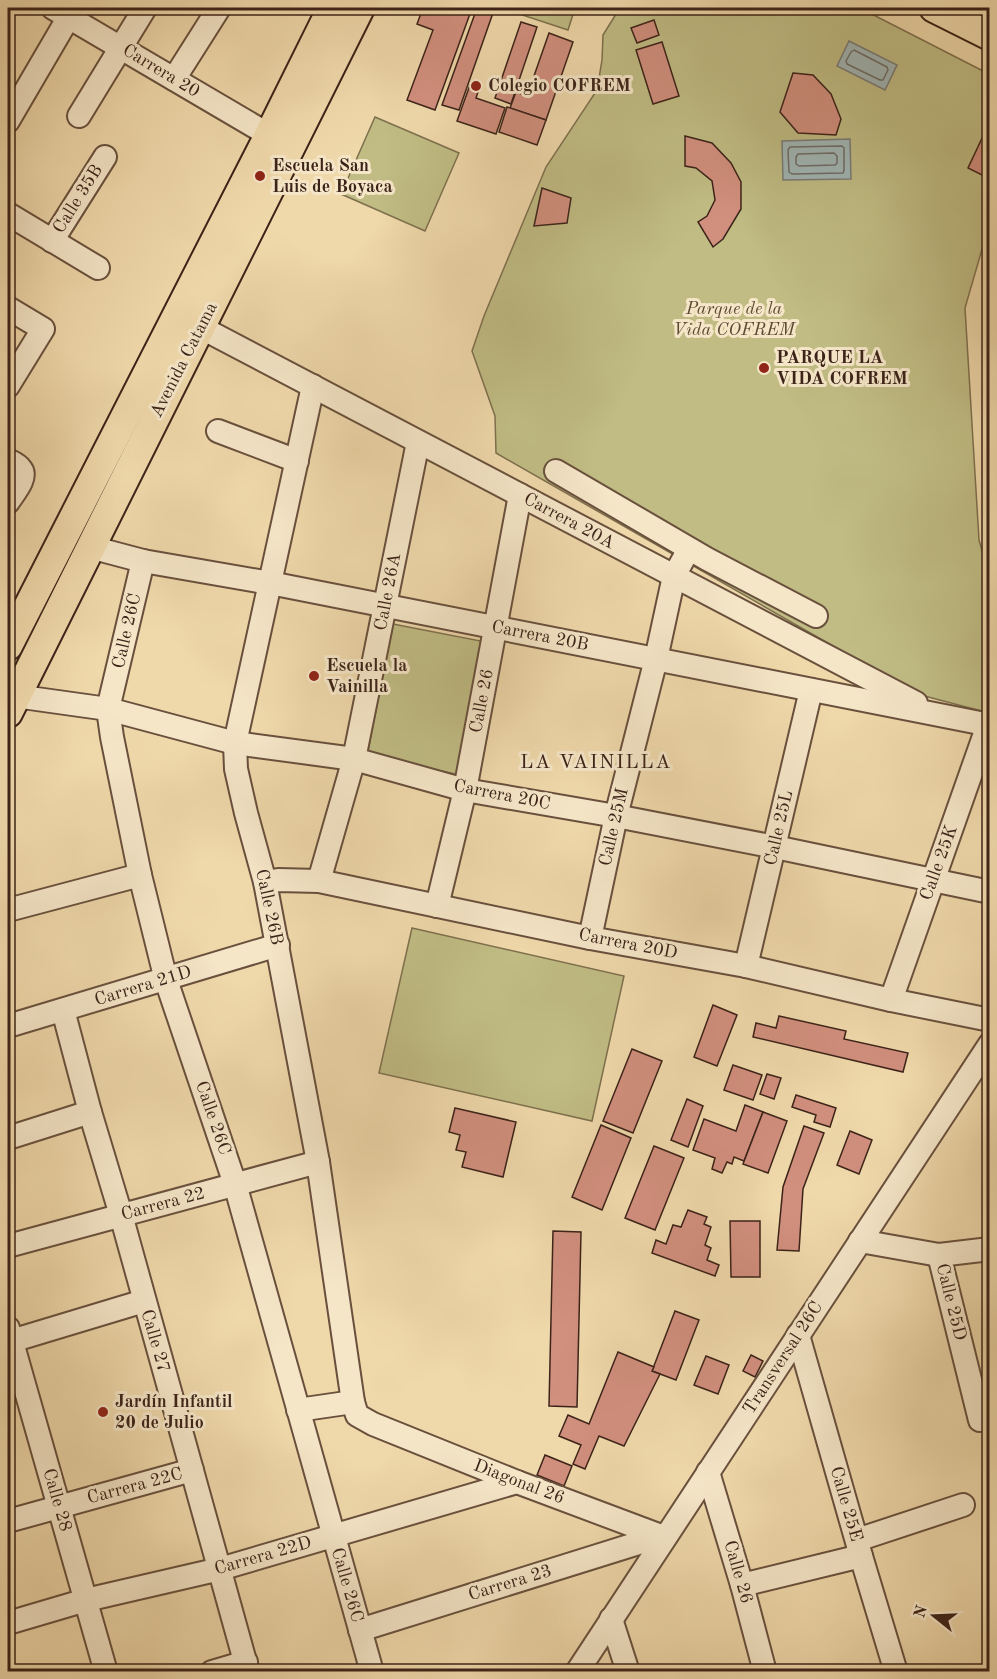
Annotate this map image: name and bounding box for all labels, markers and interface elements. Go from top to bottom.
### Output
street label: Carrera 20 [119,41,203,101]
place label: Colegio COFREM [488,77,631,95]
marker: Colegio COFREM [469,79,483,93]
place label: Escuela San Luis de Boyaca [272,157,393,196]
street label: Calle 35B [50,161,106,237]
marker: Escuela San Luis de Boyaca [253,169,267,183]
street label: Avenida Catama [147,299,221,421]
park label: Parque de la Vida COFREM [673,300,797,339]
place label: PARQUE LA VIDA COFREM [776,349,908,388]
marker: PARQUE LA VIDA COFREM [757,361,771,375]
street label: Carrera 20A [521,490,618,553]
street label: Calle 26A [372,551,404,632]
street label: Calle 26C [110,591,144,671]
street label: Carrera 20B [490,618,590,654]
place label: Escuela la Vainilla [326,657,407,696]
street label: Calle 26 [467,667,497,735]
marker: Escuela la Vainilla [307,669,321,683]
district label: LA VAINILLA [520,753,672,773]
street label: Carrera 20C [452,777,552,813]
street label: Calle 25M [596,786,632,868]
street label: Calle 25L [762,788,796,868]
street label: Calle 25K [917,823,961,903]
street label: Calle 26B [252,867,286,947]
street label: Carrera 20D [577,926,679,962]
street label: Carrera 21D [92,963,194,1009]
street label: Calle 26C [192,1079,234,1157]
street label: Carrera 22 [119,1184,207,1224]
street label: Calle 25D [933,1262,969,1342]
street label: Transversal 26C [740,1298,826,1418]
street label: Calle 27 [137,1307,173,1375]
place label: Jardín Infantil 20 de Julio [115,1393,233,1432]
marker: Jardín Infantil 20 de Julio [96,1405,110,1419]
street label: Diagonal 26 [471,1456,567,1508]
street label: Calle 25E [827,1464,865,1544]
street label: Carrera 22C [85,1465,185,1507]
street label: Calle 28 [39,1466,75,1534]
street label: Carrera 22D [212,1534,314,1578]
street label: Calle 26 [720,1538,756,1606]
street label: Calle 26C [328,1546,366,1624]
street label: Carrera 23 [466,1562,554,1604]
north arrow [904,1586,964,1646]
text: N [912,1603,931,1620]

